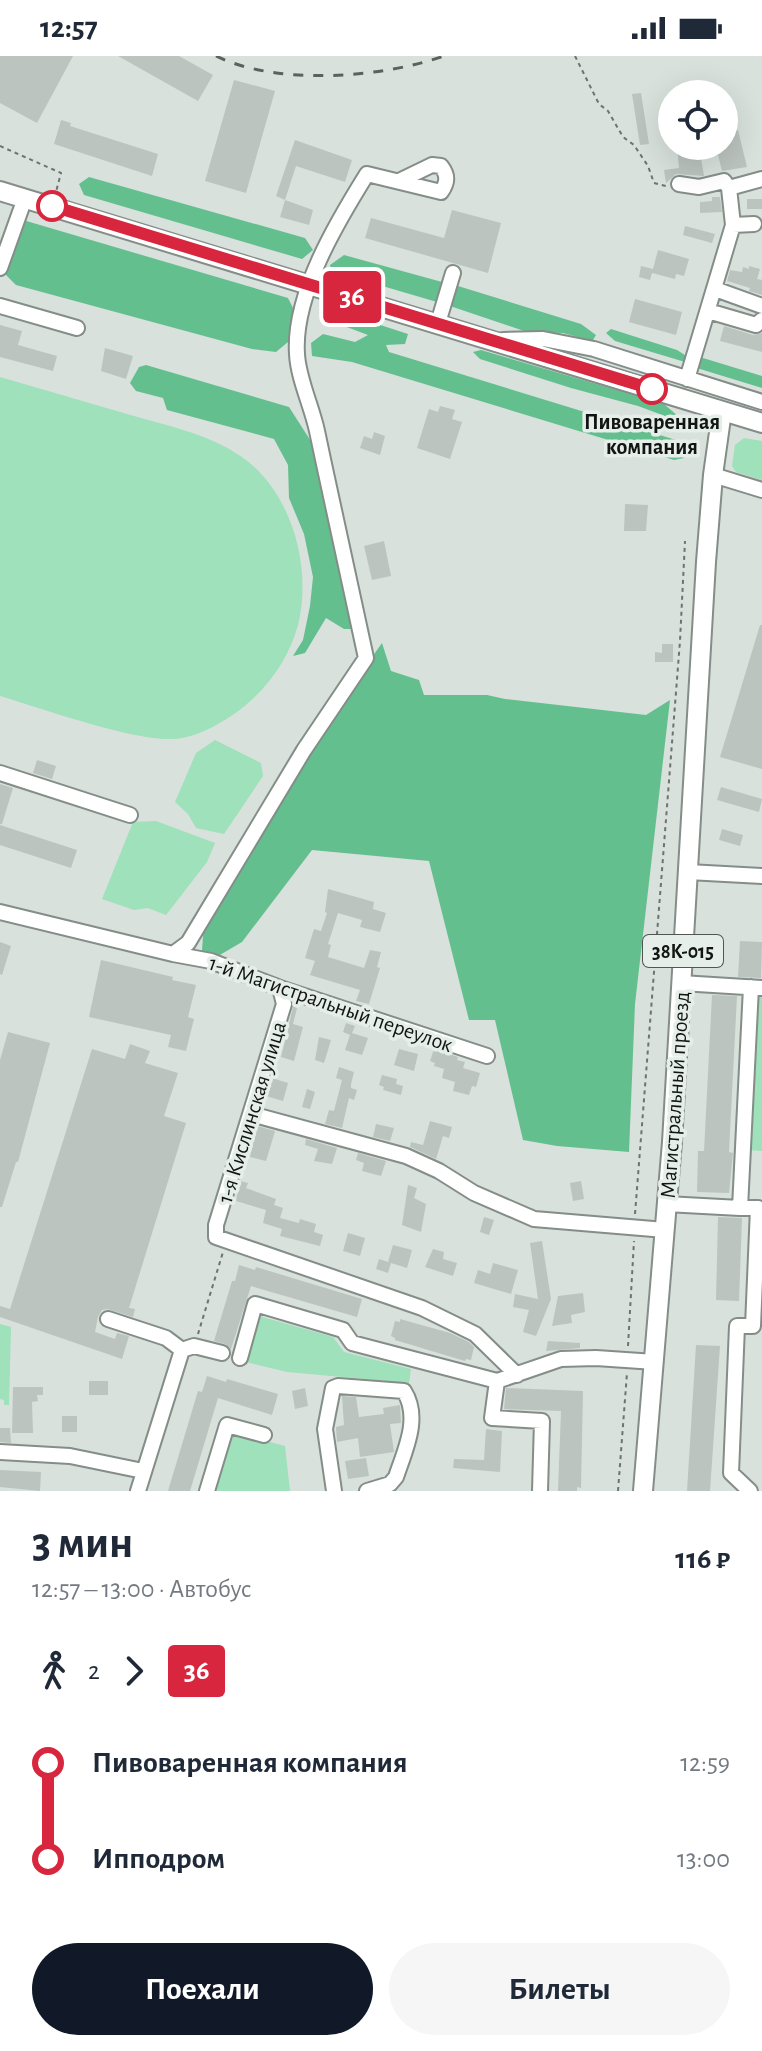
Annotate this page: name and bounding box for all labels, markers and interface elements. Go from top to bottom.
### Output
text: 12:57 [40,13,98,43]
map controls [658,80,738,160]
button: locate [658,80,738,160]
unlabelled marker [37,191,67,221]
line badge: 36 [316,271,388,323]
text: 36 [339,283,365,311]
marker: Пивоваренная компания [637,374,667,404]
place label: Пивоваренная компания [584,411,720,458]
road number: 38К-015 [643,935,723,967]
street label: 1-й Магистральный переулок [206,952,456,1056]
street label: Магистральный проезд [657,991,693,1199]
street label: 1-я Кислинская улица [214,1019,290,1206]
text: 3 мин [32,1522,133,1566]
text: 116 ₽ [675,1544,730,1574]
text: 12:57 – 13:00 · Автобус [32,1576,252,1602]
icon: walk [32,1649,76,1693]
icon: forward [112,1649,156,1693]
text: 36 [184,1657,209,1685]
text: 2 [88,1658,100,1684]
text: Пивоваренная компания [92,1748,408,1778]
text: 12:59 [680,1750,730,1776]
text: Ипподром [92,1844,225,1874]
text: 13:00 [677,1846,730,1872]
button: Поехали [32,1943,373,2035]
button: Билеты [389,1943,730,2035]

